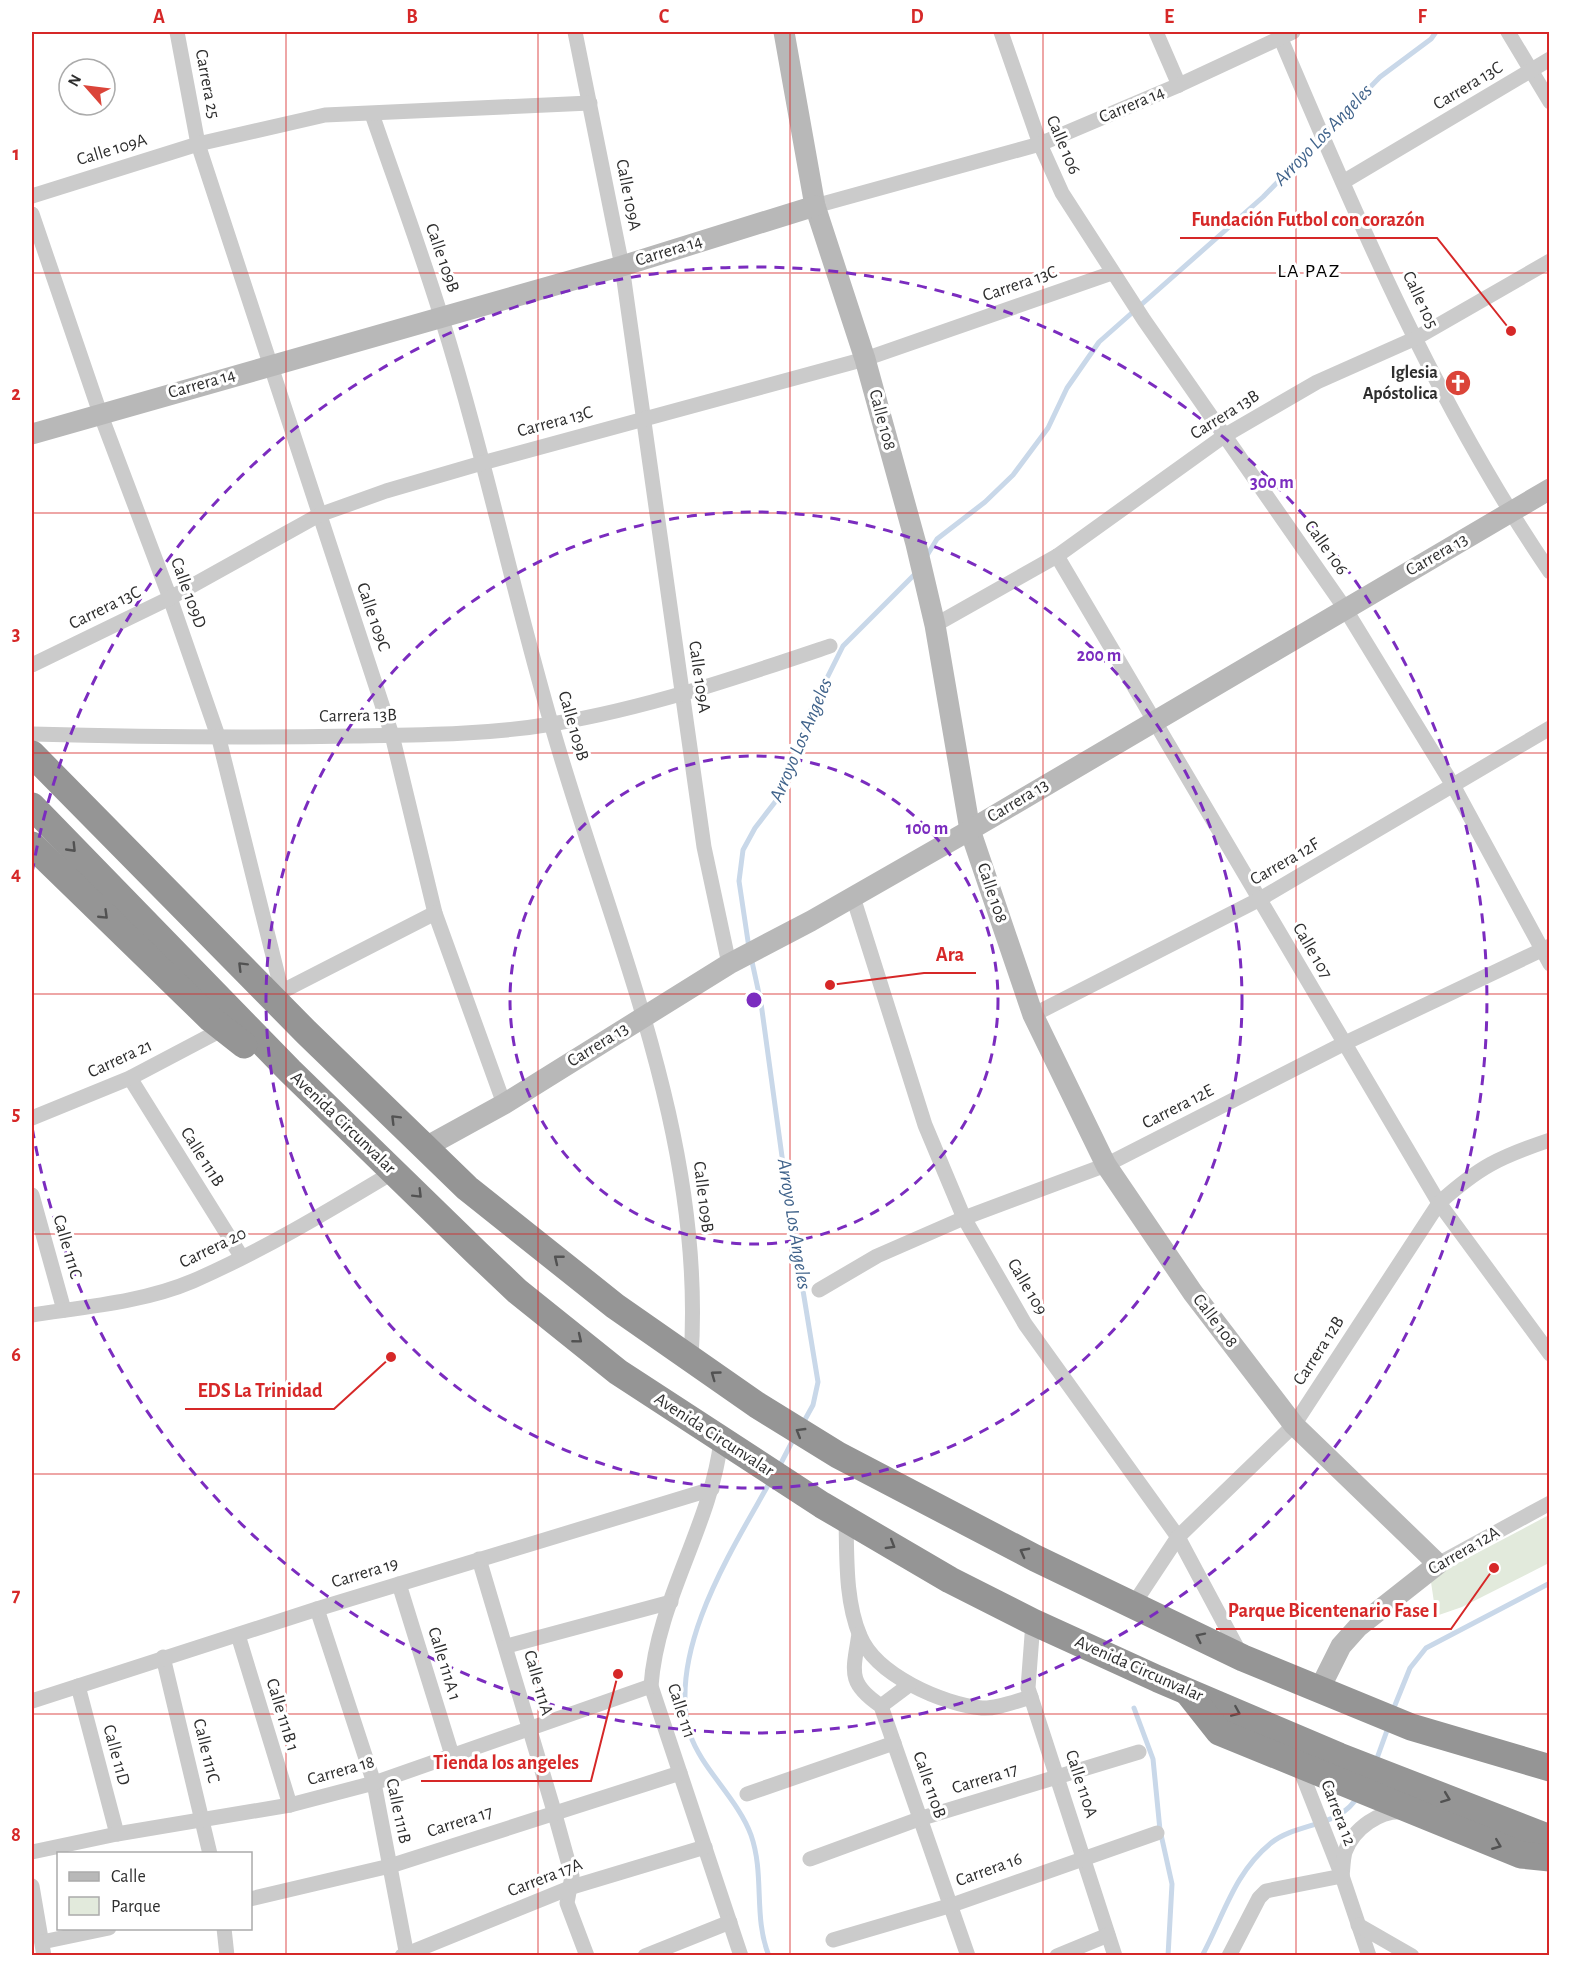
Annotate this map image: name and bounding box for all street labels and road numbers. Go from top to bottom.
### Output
street label: Carrera 25 [191,48,223,120]
street label: Carrera 13C [1430,58,1506,114]
street label: Carrera 14 [1097,83,1168,127]
street label: Calle 106 [1043,113,1083,177]
street label: Calle 109A [75,131,150,169]
street label: Calle 109A [612,158,644,233]
street label: Calle 109B [422,221,462,295]
street label: Carrera 14 [633,232,705,270]
street label: Carrera 13C [981,263,1059,305]
street label: Calle 105 [1399,269,1441,331]
street label: Carrera 14 [166,366,238,402]
street label: Carrera 13B [1187,387,1263,443]
street label: Calle 108 [865,388,899,452]
street label: Carrera 13C [515,403,595,441]
street label: Calle 106 [1301,517,1351,579]
street label: Carrera 13 [1403,530,1471,580]
street label: Calle 109D [167,555,209,631]
street label: Calle 109C [353,580,393,654]
street label: Carrera 13C [66,583,144,633]
street label: Calle 109A [685,640,713,715]
street label: Calle 109B [554,689,592,763]
street label: Carrera 13B [319,706,397,726]
street label: Carrera 13 [984,776,1052,826]
street label: Carrera 12F [1247,835,1323,889]
street label: Calle 108 [973,861,1011,925]
street label: Calle 107 [1289,920,1335,982]
street label: Carrera 13 [564,1019,632,1071]
street label: Carrera 21 [85,1036,155,1082]
street label: Avenida Circunvalar [287,1068,399,1178]
street label: Carrera 12E [1139,1081,1217,1133]
street label: Calle 111B [177,1124,227,1190]
street label: Calle 109B [690,1160,716,1234]
street label: Calle 111C [49,1213,85,1281]
street label: Carrera 20 [177,1224,249,1272]
street label: Calle 109 [1004,1256,1050,1318]
street label: Calle 108 [1189,1291,1241,1351]
street label: Carrera 12B [1290,1313,1348,1389]
street label: Avenida Circunvalar [651,1390,777,1480]
street label: Carrera 12A [1425,1523,1503,1579]
street label: Carrera 19 [329,1554,401,1592]
street label: Calle 111A 1 [424,1625,464,1703]
street label: Avenida Circunvalar [1072,1633,1206,1705]
street label: Calle 111A [520,1648,556,1718]
street label: Calle 111B 1 [262,1676,302,1754]
street label: Calle 111 [664,1681,698,1741]
street label: Calle 111C [189,1717,223,1785]
street label: Calle 11D [99,1723,133,1787]
street label: Calle 110A [1062,1748,1101,1821]
street label: Calle 110B [909,1749,949,1821]
street label: Carrera 18 [305,1753,377,1789]
street label: Carrera 17 [950,1760,1020,1798]
street label: Calle 111B [382,1777,414,1845]
street label: Carrera 12 [1317,1778,1359,1848]
street label: Carrera 17 [425,1803,495,1841]
street label: Carrera 16 [954,1850,1024,1890]
street label: Carrera 17A [505,1855,585,1900]

